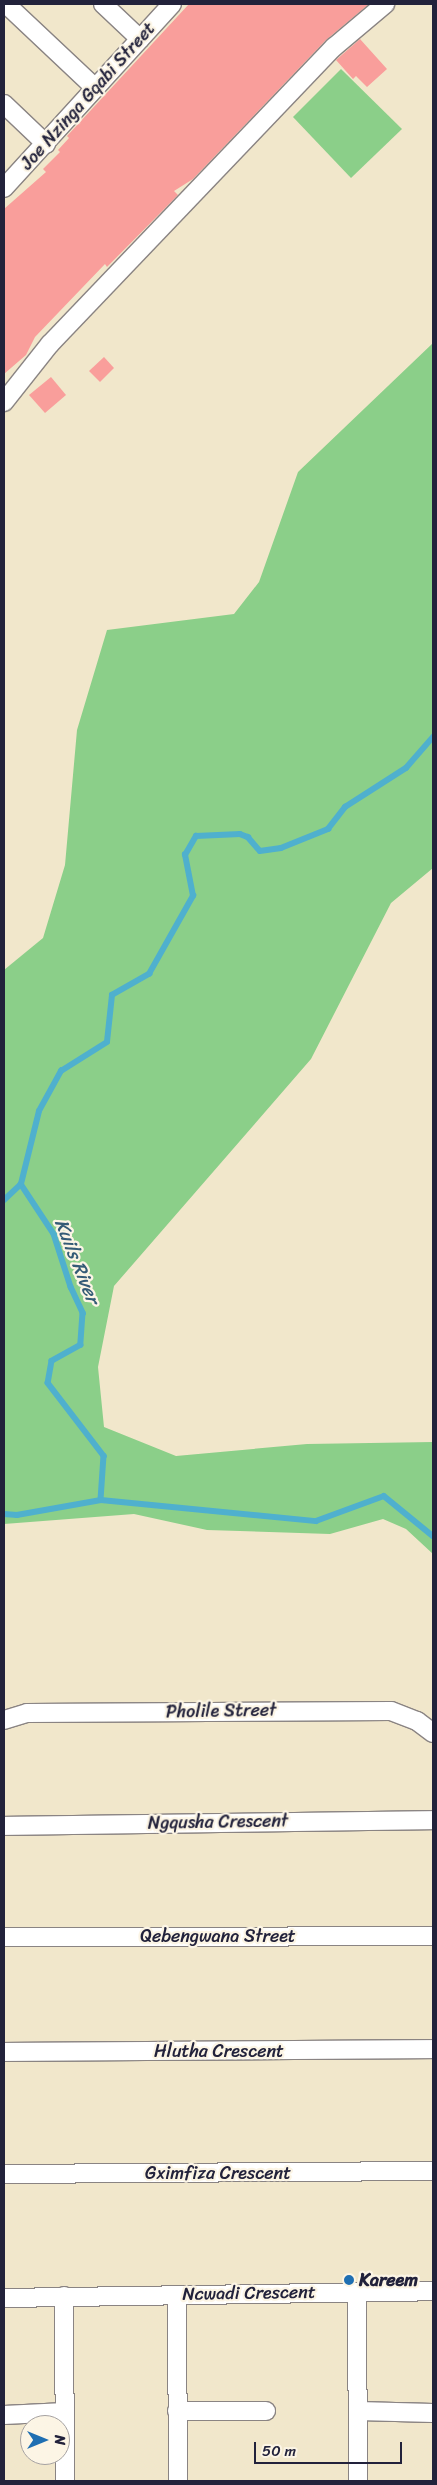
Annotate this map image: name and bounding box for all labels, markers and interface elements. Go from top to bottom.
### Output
street label: Joe Nzinga Gqabi Street [16,18,160,174]
water label: Kuils River [50,1215,104,1307]
street label: Pholile Street [166,1699,276,1723]
street label: Ngqusha Crescent [147,1810,289,1834]
street label: Qebengwana Street [140,1925,296,1947]
street label: Hlutha Crescent [154,2040,284,2062]
street label: Gximfiza Crescent [145,2162,291,2184]
place label: Kareem [359,2269,418,2291]
marker: Kareem [343,2274,355,2286]
street label: Ncwadi Crescent [182,2281,316,2305]
north arrow [20,2415,70,2465]
scale bar [257,2432,404,2464]
text: N [47,2435,72,2445]
text: 50 m [262,2438,296,2464]

